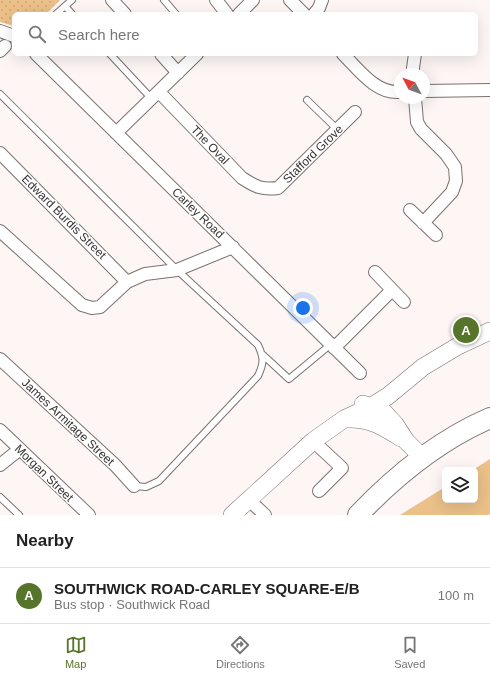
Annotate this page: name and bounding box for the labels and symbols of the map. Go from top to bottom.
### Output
north arrow [394,68,430,104]
street label: Stafford Grove [280,122,346,186]
street label: The Oval [188,123,232,167]
street label: Edward Burdis Street [19,172,110,263]
street label: Carley Road [169,185,227,241]
your location [293,298,313,318]
pin: A [453,315,479,345]
street label: James Armitage Street [19,375,118,469]
street label: Morgan Street [12,442,77,505]

